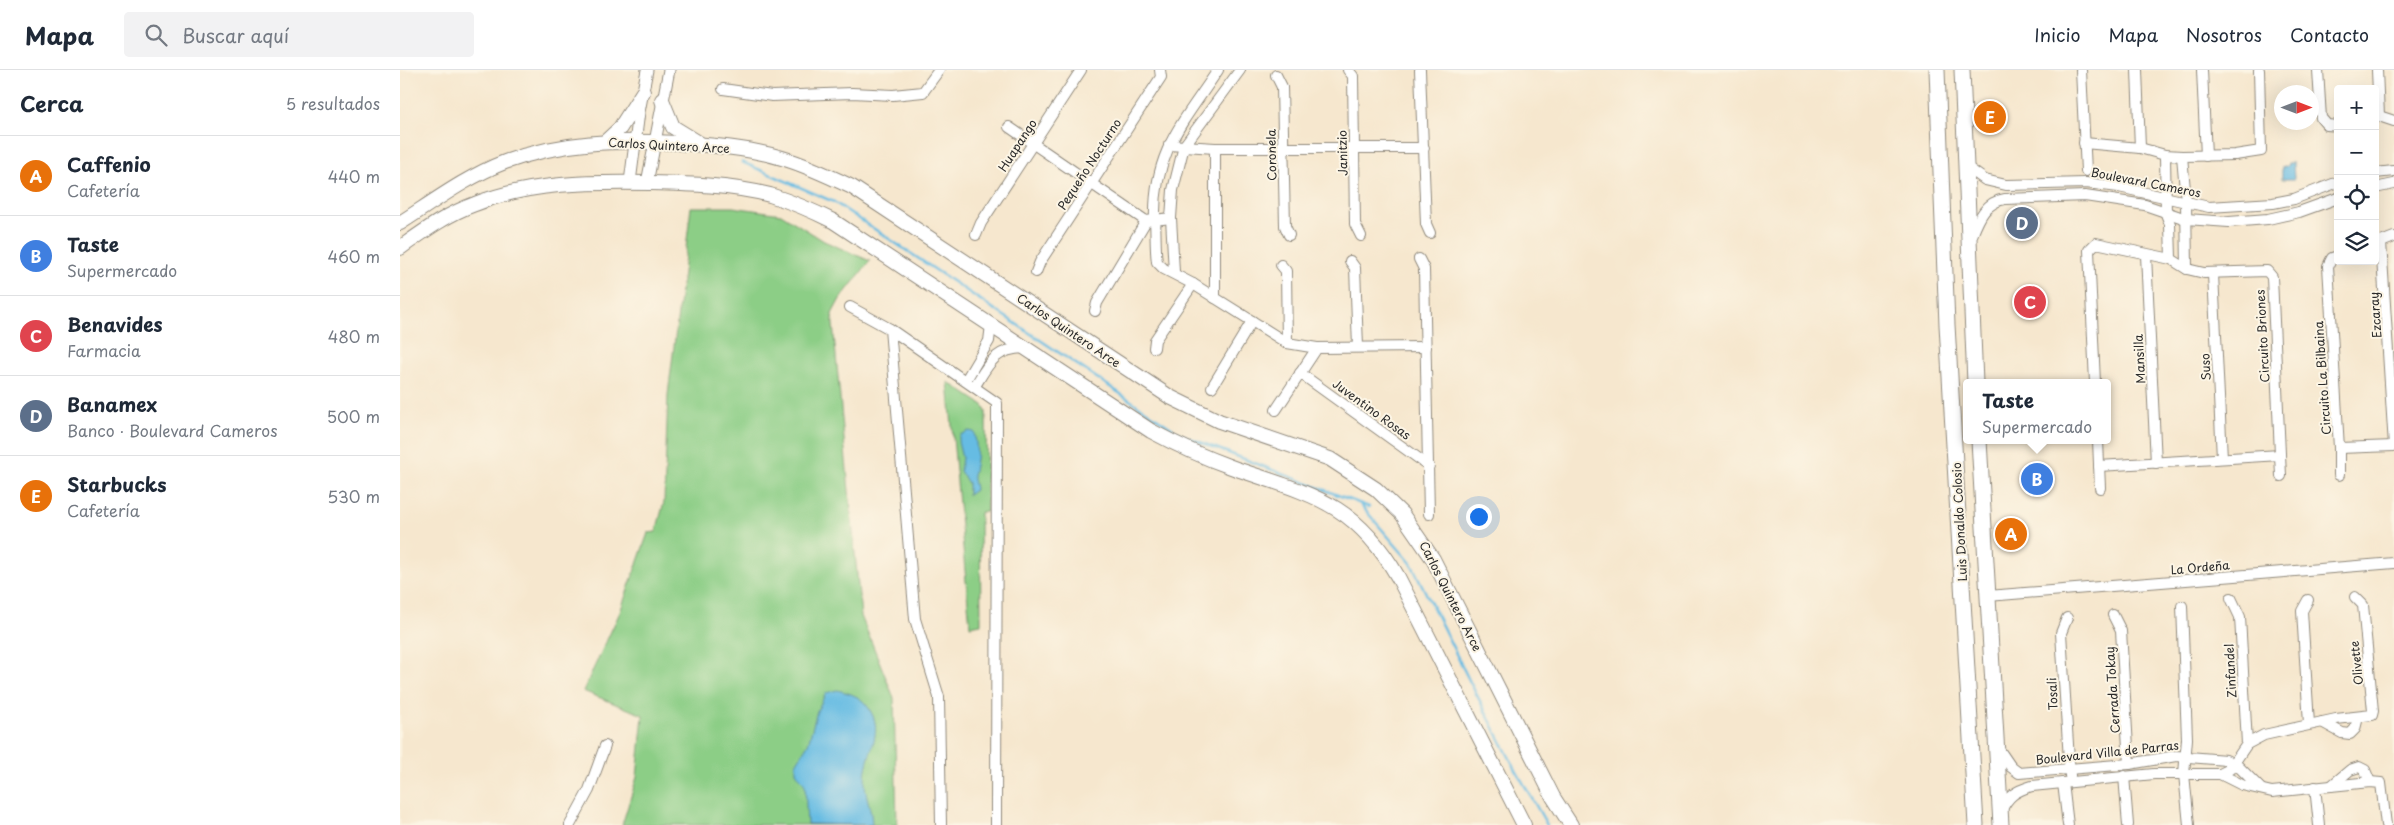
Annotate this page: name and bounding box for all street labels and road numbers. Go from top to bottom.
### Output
street label: Huapango [993,115,1041,175]
street label: Pequeño Nocturno [1053,115,1125,213]
street label: Coronela [1262,129,1280,181]
street label: Janitzio [1333,130,1351,176]
street label: Carlos Quintero Arce [608,133,730,157]
street label: Boulevard Cameros [2090,163,2203,202]
street label: Carlos Quintero Arce [1014,289,1124,371]
street label: Circuito Briones [2251,289,2273,383]
street label: Ezcaray [2364,291,2386,339]
street label: Circuito La Bilbaina [2309,320,2335,435]
street label: Mansilla [2129,333,2149,384]
street label: Suso [2195,353,2215,381]
street label: Juventino Rosas [1329,374,1415,444]
street label: Luis Donaldo Colosio [1947,462,1971,582]
street label: Carlos Quintero Arce [1415,538,1487,654]
street label: La Ordeña [2170,555,2231,579]
street label: Olivette [2345,640,2367,686]
street label: Zinfandel [2220,643,2240,699]
street label: Cerrada Tokay [2100,646,2124,734]
street label: Tosali [2042,677,2062,711]
street label: Boulevard Villa de Parras [2034,735,2180,768]

